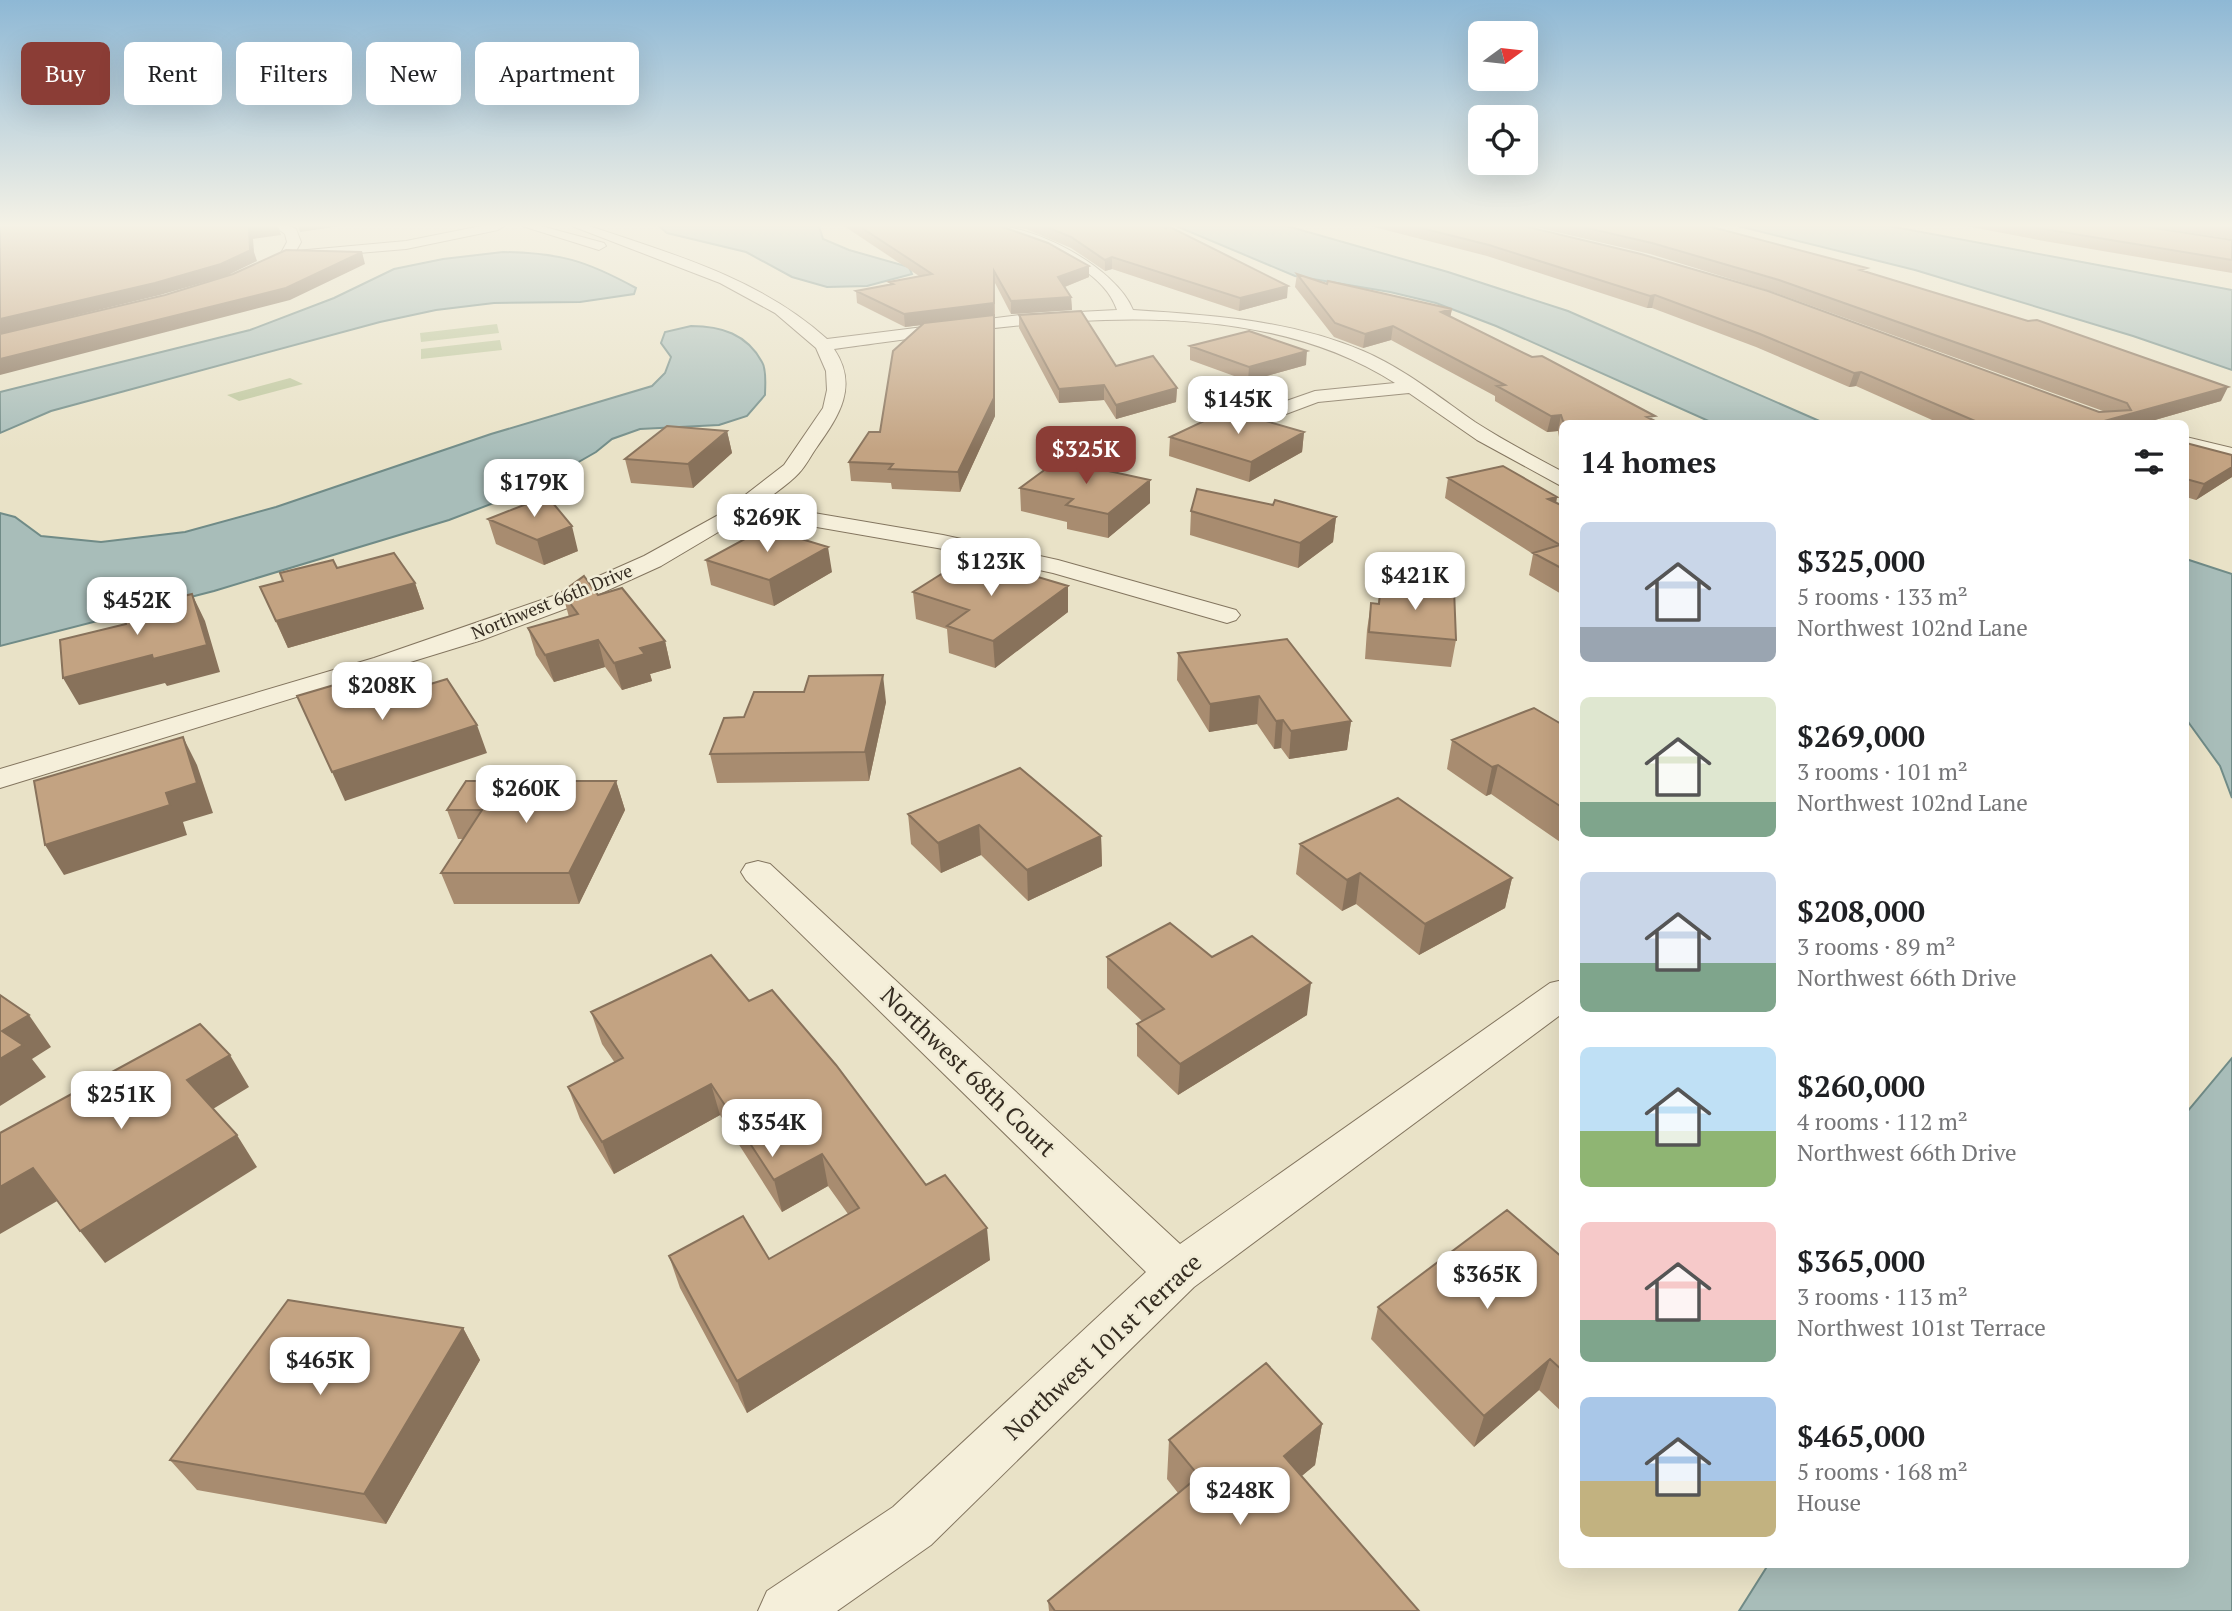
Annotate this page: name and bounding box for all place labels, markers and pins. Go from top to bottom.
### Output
pin: $145K [1189,376,1287,436]
pin: $325K [1037,426,1135,486]
pin: $179K [485,460,583,519]
pin: $269K [718,494,816,554]
pin: $123K [942,538,1040,598]
pin: $421K [1366,552,1464,612]
pin: $452K [88,578,186,637]
pin: $208K [333,662,431,722]
pin: $260K [477,766,575,825]
pin: $251K [72,1072,170,1131]
pin: $354K [723,1100,821,1159]
pin: $365K [1438,1252,1536,1311]
pin: $465K [271,1338,369,1397]
pin: $248K [1191,1468,1289,1527]

